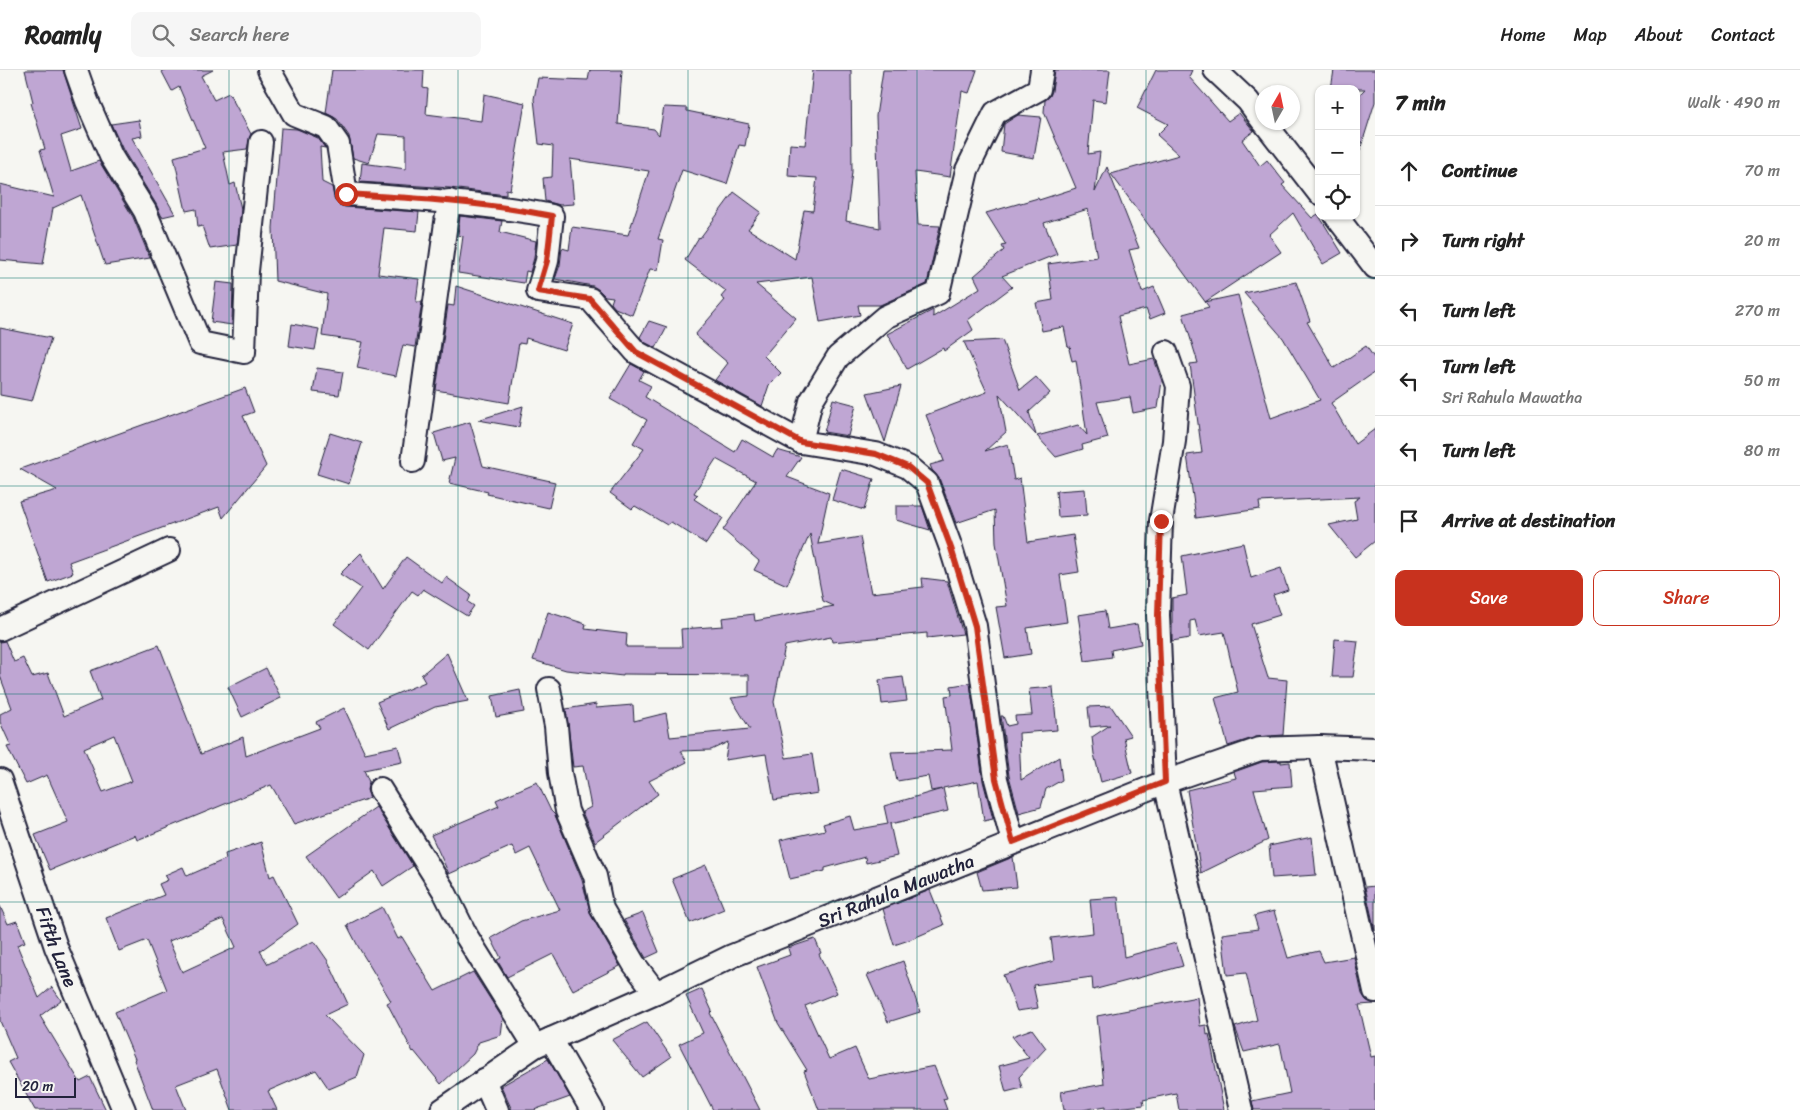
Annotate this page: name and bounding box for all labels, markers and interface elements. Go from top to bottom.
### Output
search box [131,12,481,57]
text: Roamly [25,14,101,56]
text: Search here [189,18,289,51]
text: Home [1501,19,1546,51]
text: Map [1574,19,1607,51]
text: About [1635,19,1683,51]
text: Contact [1711,19,1775,51]
icon: search [149,21,177,49]
text: 7 min [1395,84,1446,122]
north arrow [1255,85,1300,130]
map controls [1315,85,1360,220]
button: + [1315,85,1360,130]
text: Walk · 490 m [1688,88,1780,117]
button: − [1315,130,1360,175]
text: Continue [1442,154,1518,187]
text: 70 m [1744,156,1780,185]
icon: ahead [1395,157,1423,185]
button: locate [1315,175,1360,220]
route start [335,183,358,206]
text: Turn right [1442,224,1524,257]
text: 20 m [1744,226,1780,255]
icon: right [1395,227,1423,255]
text: Turn left [1442,294,1515,327]
text: 270 m [1735,296,1780,325]
icon: left [1395,297,1423,325]
text: Turn left [1442,350,1515,383]
text: 50 m [1744,366,1780,395]
icon: left [1395,367,1423,395]
text: Sri Rahula Mawatha [1442,383,1582,412]
text: Turn left [1442,434,1515,467]
text: 80 m [1744,436,1780,465]
icon: left [1395,437,1423,465]
text: Arrive at destination [1442,504,1615,537]
icon: arrive [1395,507,1423,535]
route end [1150,510,1173,533]
button: Save [1395,570,1583,626]
button: Share [1593,570,1780,626]
street label: Sri Rahula Mawatha [812,844,980,937]
street label: Fifth Lane [26,902,87,992]
text: 20 m [22,1074,53,1099]
scale bar [15,1075,76,1098]

